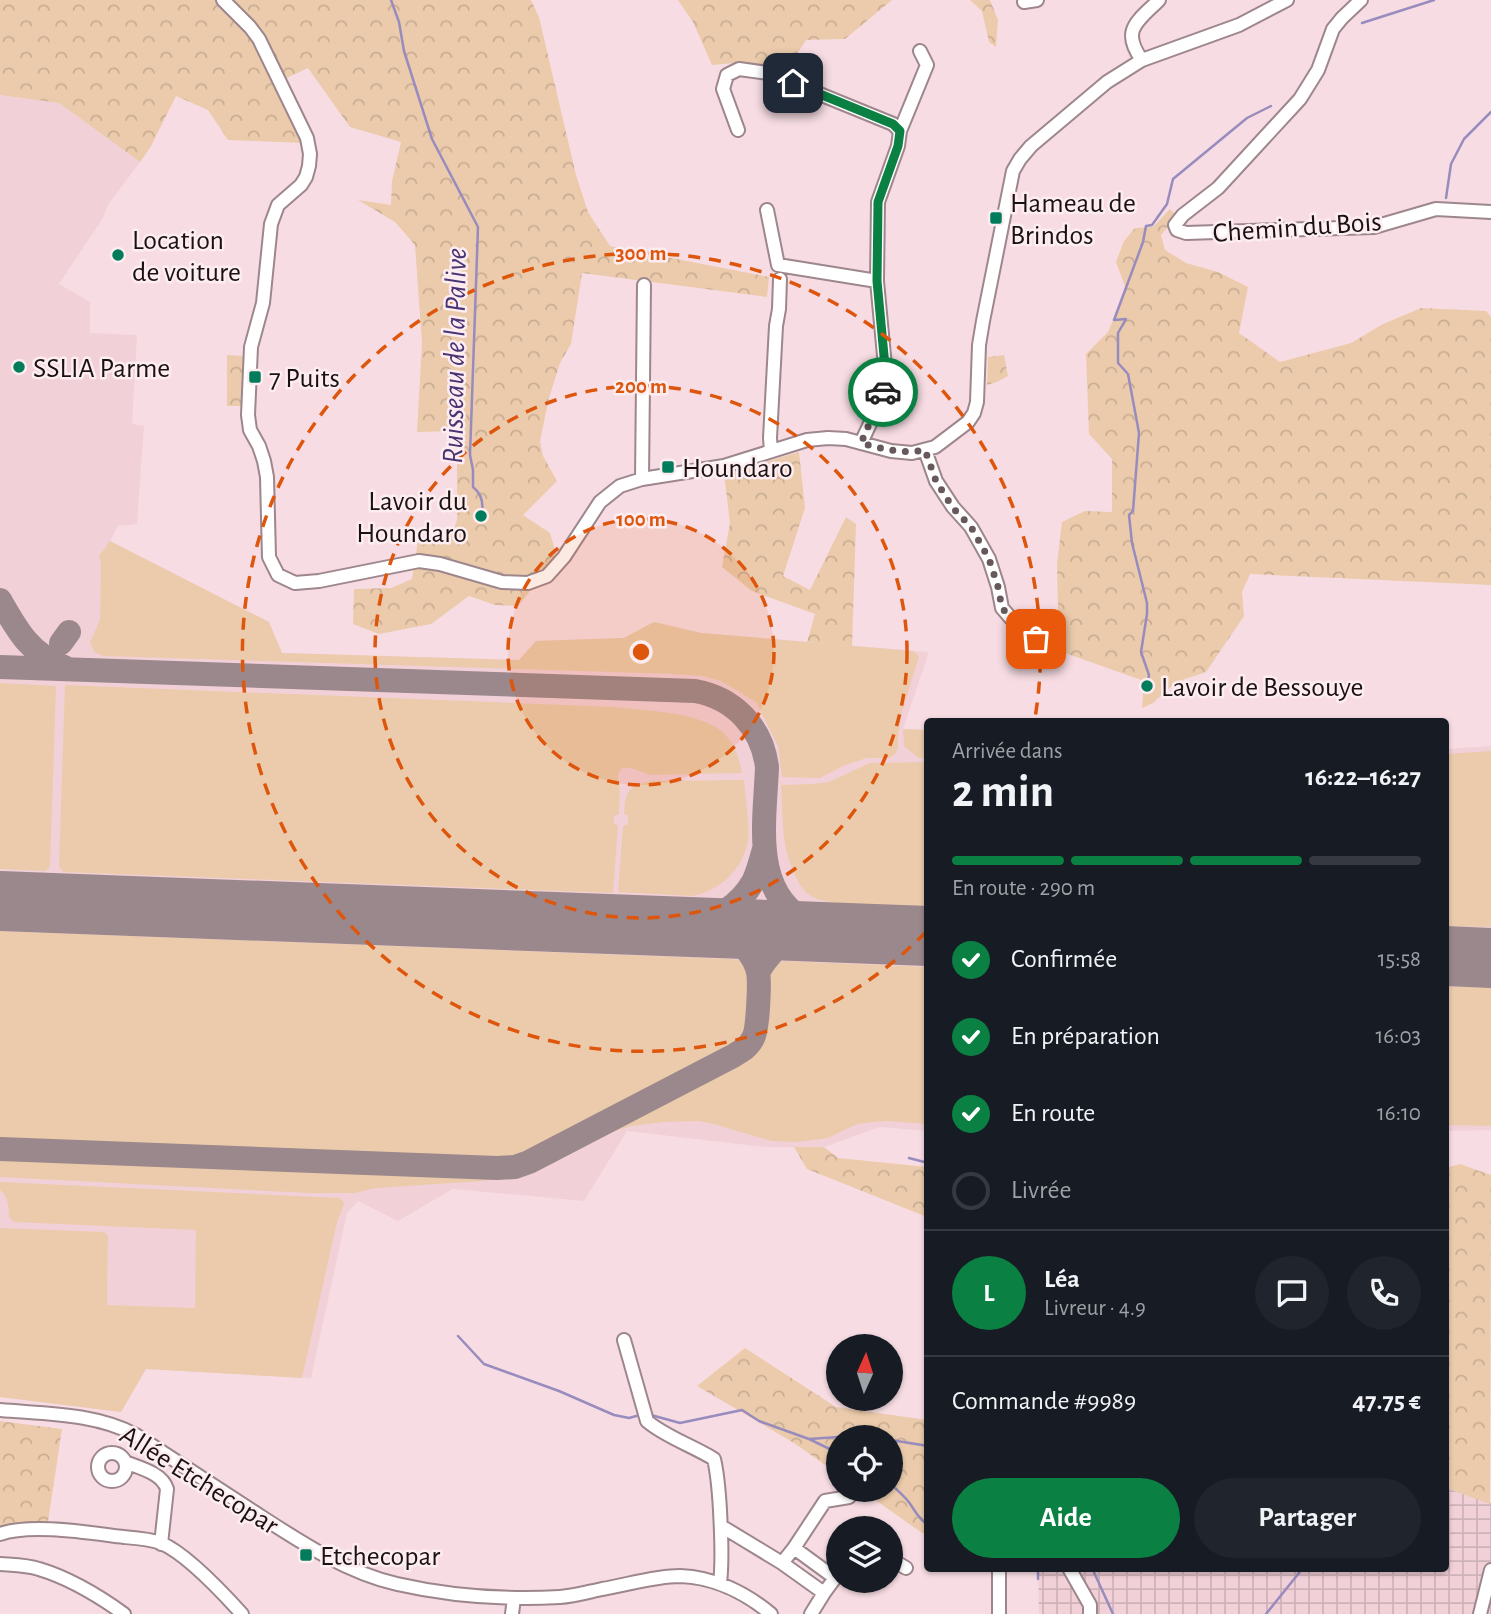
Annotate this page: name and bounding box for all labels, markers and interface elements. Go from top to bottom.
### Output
pin [763,53,823,113]
icon: home [774,64,812,102]
place label: Hameau de Brindos [1010,190,1136,250]
street label: Chemin du Bois [1212,208,1383,248]
marker: Hameau de Brindos [988,210,1004,226]
place label: Location de voiture [132,227,241,287]
text: 300 m [615,243,667,264]
marker: Location de voiture [110,247,126,263]
water label: Ruisseau de la Palive [438,248,472,464]
place label: SSLIA Parme [33,355,170,383]
courier [848,357,918,427]
marker: SSLIA Parme [11,359,27,375]
place label: 7 Puits [269,365,340,393]
marker: 7 Puits [247,369,263,385]
icon: car [864,373,902,411]
text: 200 m [615,376,667,397]
place label: Houndaro [682,455,793,483]
marker: Houndaro [660,459,676,475]
place label: Lavoir du Houndaro [356,488,467,548]
marker: Lavoir du Houndaro [473,508,489,524]
text: 100 m [616,509,666,530]
pin [1006,609,1066,669]
icon: bag [1017,620,1055,658]
centre of rings [629,640,653,664]
place label: Lavoir de Bessouye [1161,674,1363,702]
marker: Lavoir de Bessouye [1139,678,1155,694]
text: Arrivée dans [952,740,1063,763]
text: 16:22–16:27 [1305,764,1421,790]
text: 2 min [952,769,1054,815]
text: En route · 290 m [952,877,1095,900]
icon: check [952,941,990,979]
text: Confirmée [1011,946,1117,972]
text: 15:58 [1378,948,1421,971]
icon: check [952,1018,990,1056]
text: En préparation [1011,1023,1160,1049]
text: 16:03 [1375,1025,1421,1048]
icon: check [952,1095,990,1133]
text: En route [1011,1100,1095,1126]
text: 16:10 [1377,1102,1421,1125]
text: Livrée [1011,1177,1071,1203]
button: chat [1255,1256,1329,1330]
button: phone [1347,1256,1421,1330]
text: Léa [1044,1266,1080,1292]
text: L [983,1280,995,1306]
text: Livreur · 4.9 [1044,1297,1146,1320]
north arrow [826,1334,903,1410]
map controls [826,1334,903,1593]
text: Commande #9989 [952,1388,1136,1414]
text: 47.75 € [1352,1388,1421,1414]
street label: Allée Etchecopar [115,1421,283,1540]
button: locate [826,1425,903,1502]
button: Aide [952,1478,1180,1558]
button: Partager [1194,1478,1421,1558]
button: layers [826,1516,903,1593]
place label: Etchecopar [320,1543,440,1571]
marker: Etchecopar [298,1547,314,1563]

